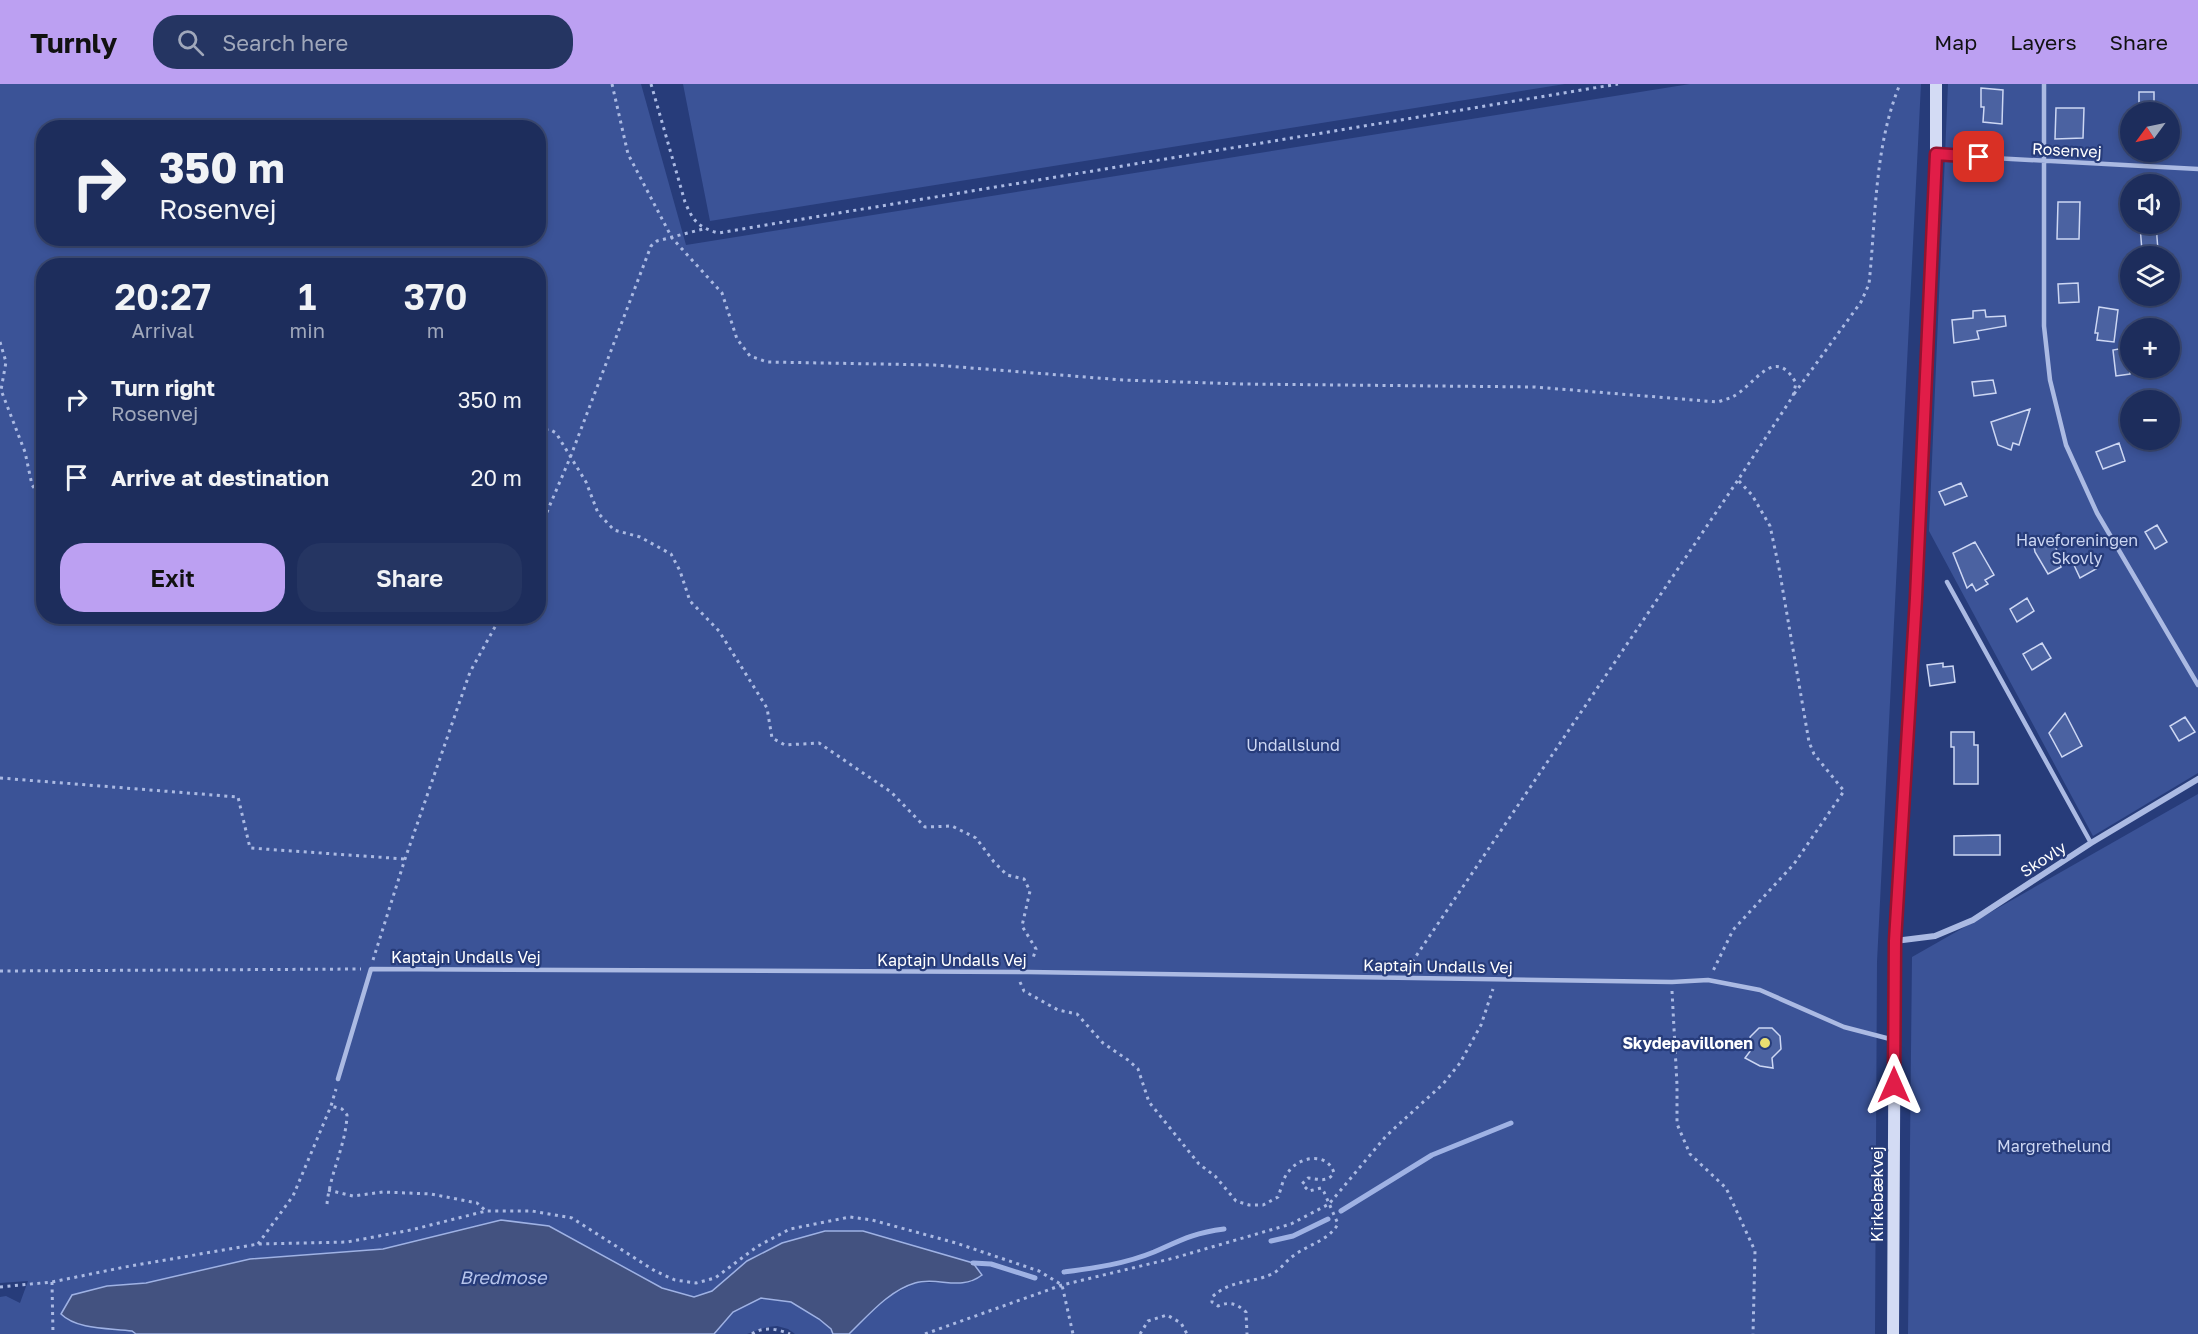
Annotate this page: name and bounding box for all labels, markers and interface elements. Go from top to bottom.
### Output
search box [153,15,573,69]
text: Turnly [30,26,117,59]
icon: search [174,26,207,59]
text: Search here [222,29,348,56]
text: Map [1934,29,1977,55]
text: Layers [2010,29,2077,55]
text: Share [2110,29,2168,55]
north arrow [2120,102,2180,162]
map controls [2120,102,2180,450]
pin [1953,131,2004,182]
street label: Rosenvej [2032,138,2102,162]
icon: arrive [1962,140,1995,173]
text: 350 m [159,142,285,192]
icon: right [60,144,138,222]
button: sound [2120,174,2180,234]
text: Rosenvej [159,193,277,225]
button: layers [2120,246,2180,306]
text: 20:27 [114,275,211,318]
text: 1 [298,275,316,318]
text: 370 [403,275,468,318]
text: Arrival [131,318,194,342]
text: min [290,318,325,342]
text: m [427,318,444,342]
button: + [2120,318,2180,378]
text: Turn right [111,374,215,401]
icon: right [60,383,93,416]
text: 350 m [458,386,522,413]
button: − [2120,390,2180,450]
text: Rosenvej [111,401,198,425]
icon: arrive [60,461,93,494]
text: Arrive at destination [111,464,329,491]
text: 20 m [471,464,522,491]
park label: Haveforeningen Skovly [2016,530,2138,568]
button: Exit [60,543,285,612]
button: Share [297,543,522,612]
park label: Undallslund [1246,735,1340,755]
street label: Skovly [2016,837,2070,881]
street label: Kaptajn Undalls Vej [391,947,541,967]
street label: Kaptajn Undalls Vej [877,950,1027,970]
street label: Kaptajn Undalls Vej [1363,955,1513,977]
place label: Skydepavillonen [1622,1033,1753,1053]
marker: Skydepavillonen [1758,1036,1772,1050]
position arrow [1862,1053,1926,1117]
park label: Margrethelund [1997,1136,2111,1156]
street label: Kirkebækvej [1867,1146,1887,1242]
water label: Bredmose [459,1266,548,1288]

